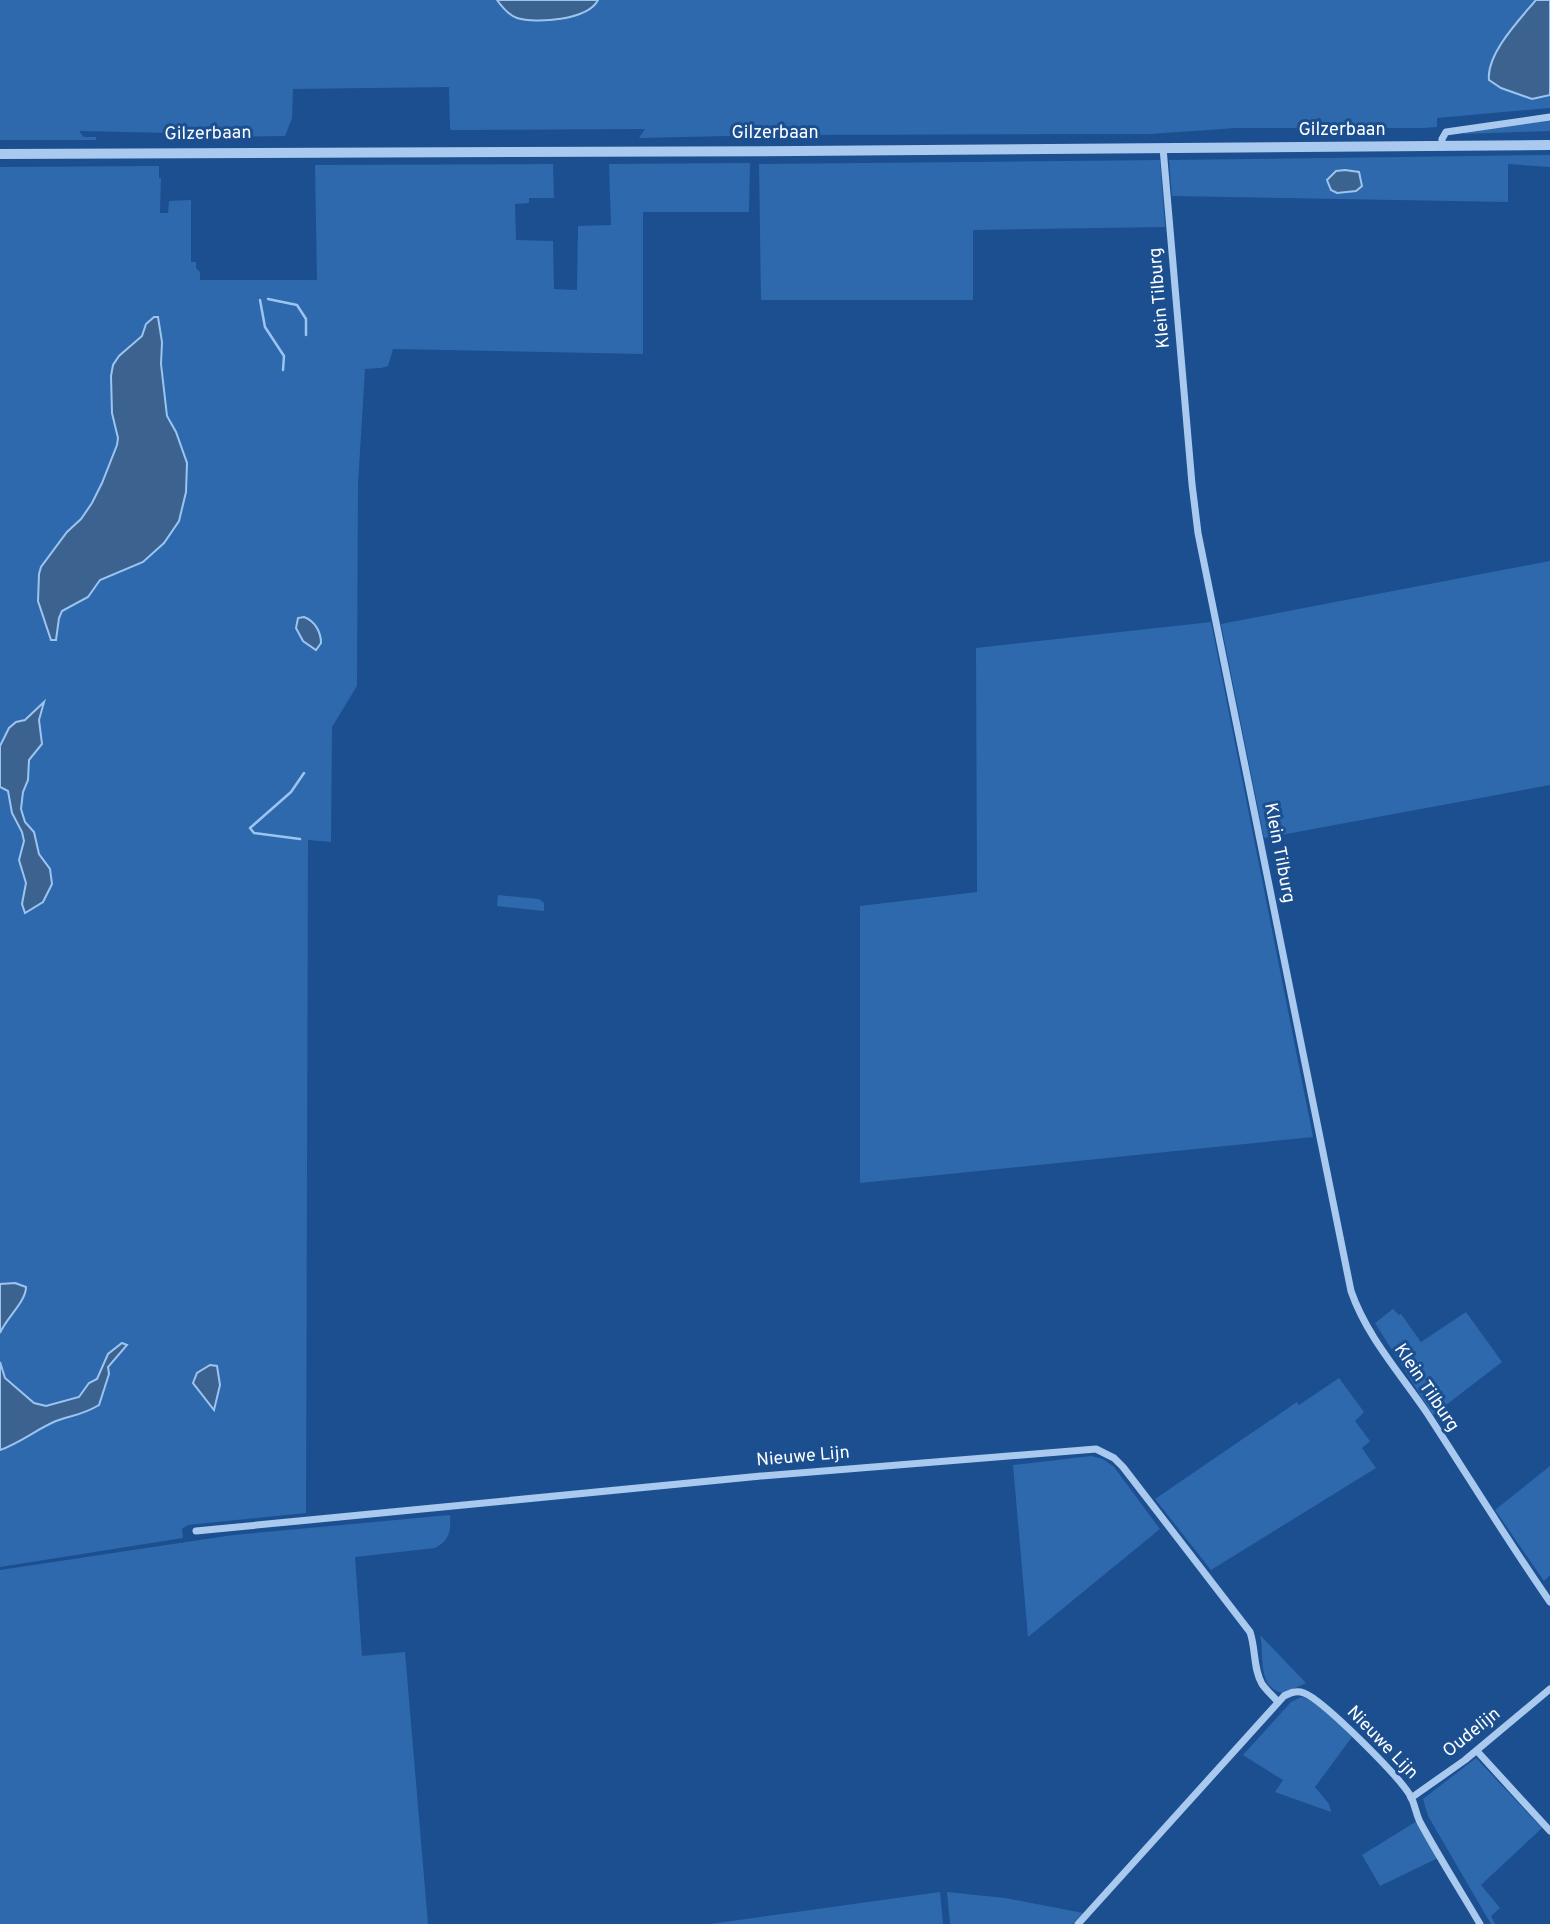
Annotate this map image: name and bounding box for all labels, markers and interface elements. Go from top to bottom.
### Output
street label: Gilzerbaan [1298,119,1386,142]
street label: Gilzerbaan [164,122,252,146]
street label: Gilzerbaan [731,122,819,145]
street label: Klein Tilburg [1144,247,1176,349]
street label: Klein Tilburg [1258,801,1300,905]
street label: Klein Tilburg [1388,1340,1464,1436]
street label: Nieuwe Lijn [755,1441,851,1473]
street label: Nieuwe Lijn [1341,1701,1423,1785]
street label: Oudelijn [1439,1703,1505,1763]

